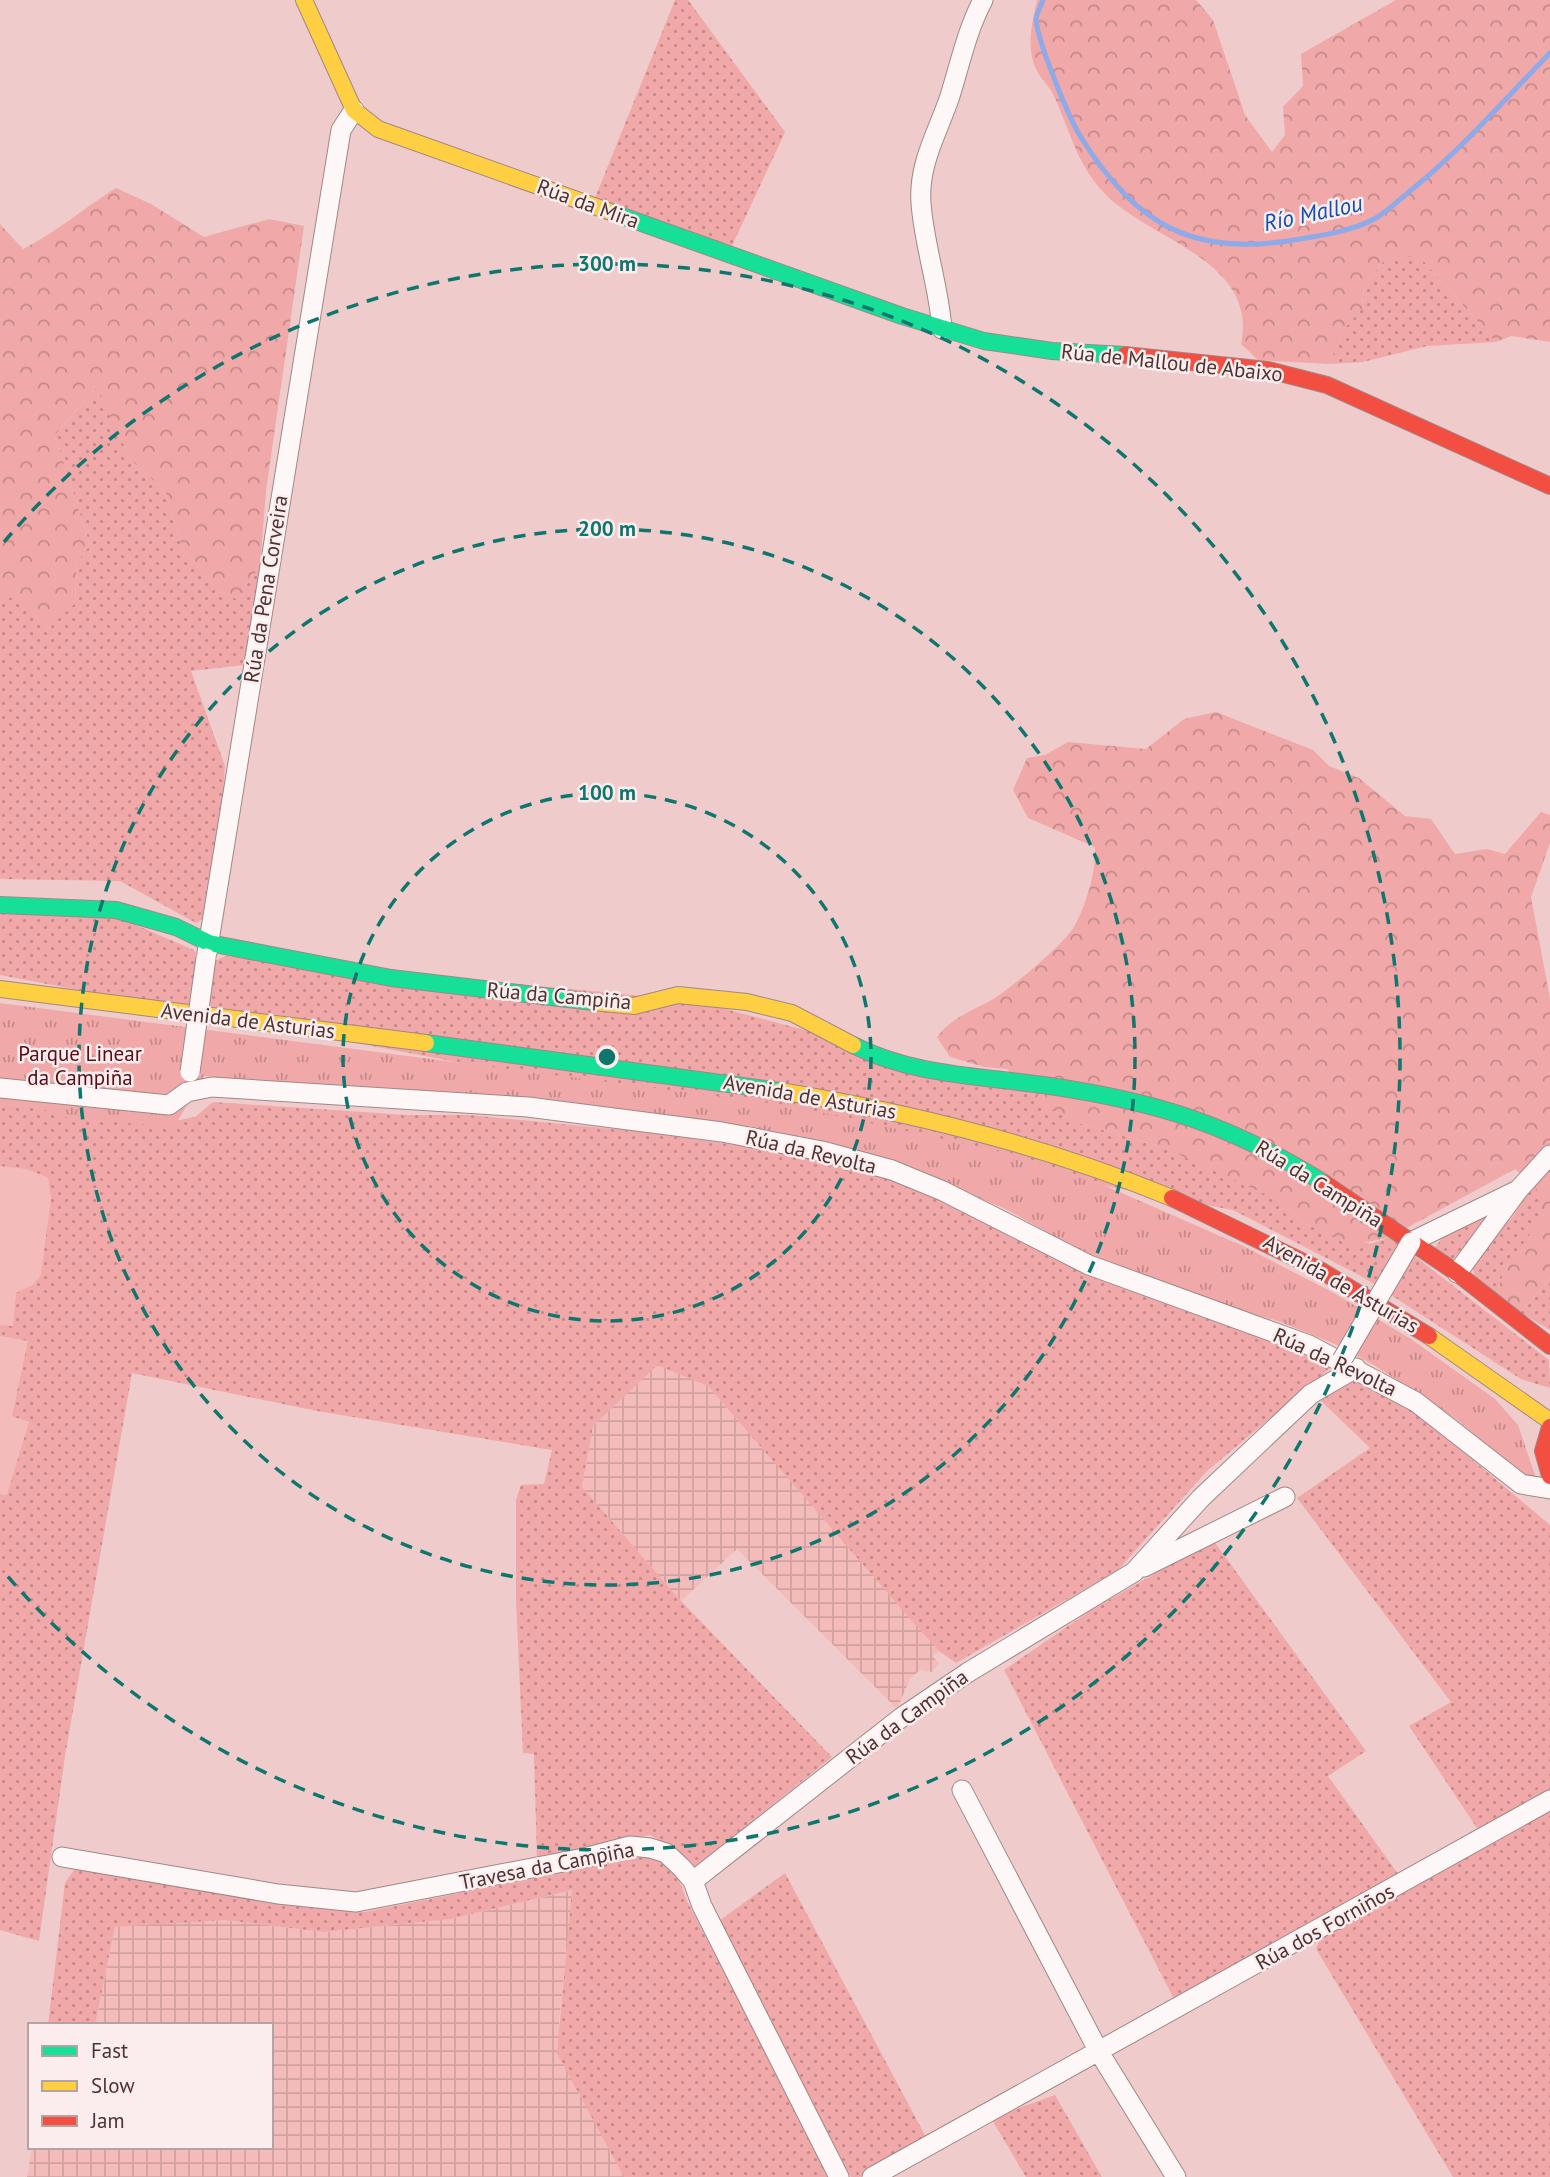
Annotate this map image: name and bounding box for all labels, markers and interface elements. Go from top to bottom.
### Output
street label: Rúa da Mira [533,173,643,234]
water label: Río Mallou [1261,188,1365,237]
text: 300 m [578,250,636,277]
street label: Rúa de Mallou de Abaixo [1060,337,1284,388]
street label: Rúa da Pena Corveira [237,493,294,685]
text: 200 m [578,515,636,542]
text: 100 m [578,779,636,806]
street label: Rúa da Campiña [486,976,632,1015]
street label: Avenida de Asturias [160,996,337,1045]
park label: Parque Linear da Campiña [18,1040,142,1091]
centre of rings [595,1045,619,1069]
street label: Avenida de Asturias [722,1068,899,1125]
street label: Rúa da Revolta [743,1123,879,1180]
street label: Rúa da Campiña [1251,1134,1388,1233]
street label: Avenida de Asturias [1259,1228,1424,1339]
street label: Rúa da Revolta [1269,1321,1401,1402]
street label: Rúa da Campiña [840,1663,973,1770]
street label: Travesa da Campiña [457,1835,637,1896]
street label: Rúa dos Forniños [1251,1877,1399,1976]
legend [28,2023,273,2149]
text: Fast [91,2037,128,2064]
text: Slow [91,2072,135,2099]
text: Jam [90,2107,125,2134]

